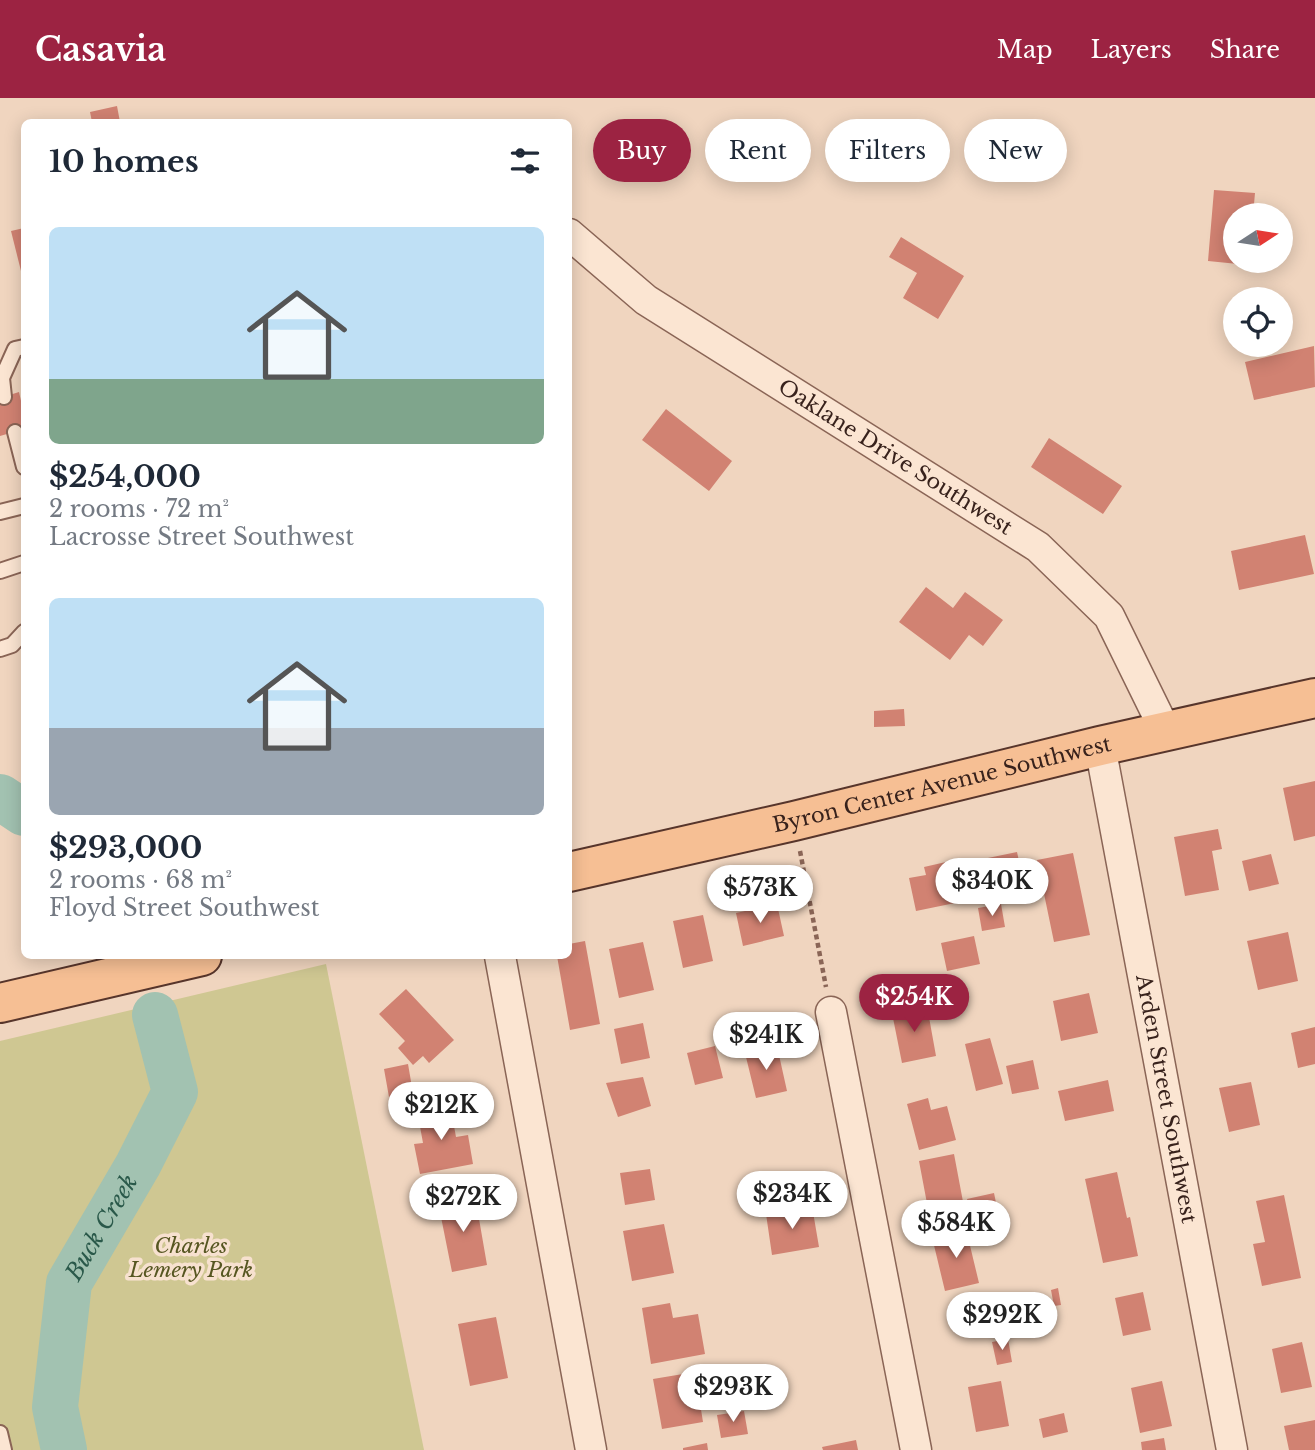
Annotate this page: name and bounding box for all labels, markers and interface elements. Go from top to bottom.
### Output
text: Casavia [35,29,166,70]
text: Map [997,35,1053,64]
text: Layers [1091,35,1172,64]
text: Share [1210,35,1280,64]
chip: Buy [593,119,691,182]
chip: Rent [705,119,811,182]
chip: Filters [825,119,950,182]
chip: New [964,119,1067,182]
icon: filters [506,142,544,180]
text: 10 homes [49,143,199,180]
north arrow [1223,203,1293,273]
map controls [1223,203,1293,357]
icon: home [234,272,360,398]
button: locate [1223,287,1293,357]
street label: Oaklane Drive Southwest [773,374,1017,541]
text: $254,000 [49,458,201,495]
text: 2 rooms · 72 m² [49,495,229,523]
text: Lacrosse Street Southwest [49,523,354,551]
icon: home [234,643,360,769]
street label: Byron Center Avenue Southwest [770,731,1114,838]
text: $293,000 [49,829,202,866]
pin: $340K [943,858,1041,918]
text: 2 rooms · 68 m² [49,866,232,894]
pin: $573K [711,866,809,925]
text: $340K [951,867,1033,895]
text: $573K [723,874,797,902]
text: Floyd Street Southwest [49,894,320,922]
street label: Arden Street Southwest [1130,971,1202,1225]
pin: $254K [865,974,963,1034]
text: $254K [875,983,953,1011]
pin: $241K [717,1012,815,1072]
text: $241K [729,1021,803,1049]
pin: $212K [392,1082,490,1142]
text: $212K [404,1091,478,1119]
water label: Buck Creek [59,1169,143,1287]
pin: $234K [743,1172,841,1231]
pin: $272K [414,1174,512,1234]
text: $234K [753,1180,831,1208]
text: $272K [425,1183,501,1211]
pin: $584K [907,1200,1005,1260]
text: $584K [917,1209,995,1237]
park label: Charles Lemery Park [128,1233,253,1283]
pin: $292K [953,1292,1051,1352]
text: $292K [962,1301,1042,1329]
pin: $293K [684,1364,782,1424]
text: $293K [694,1373,772,1401]

